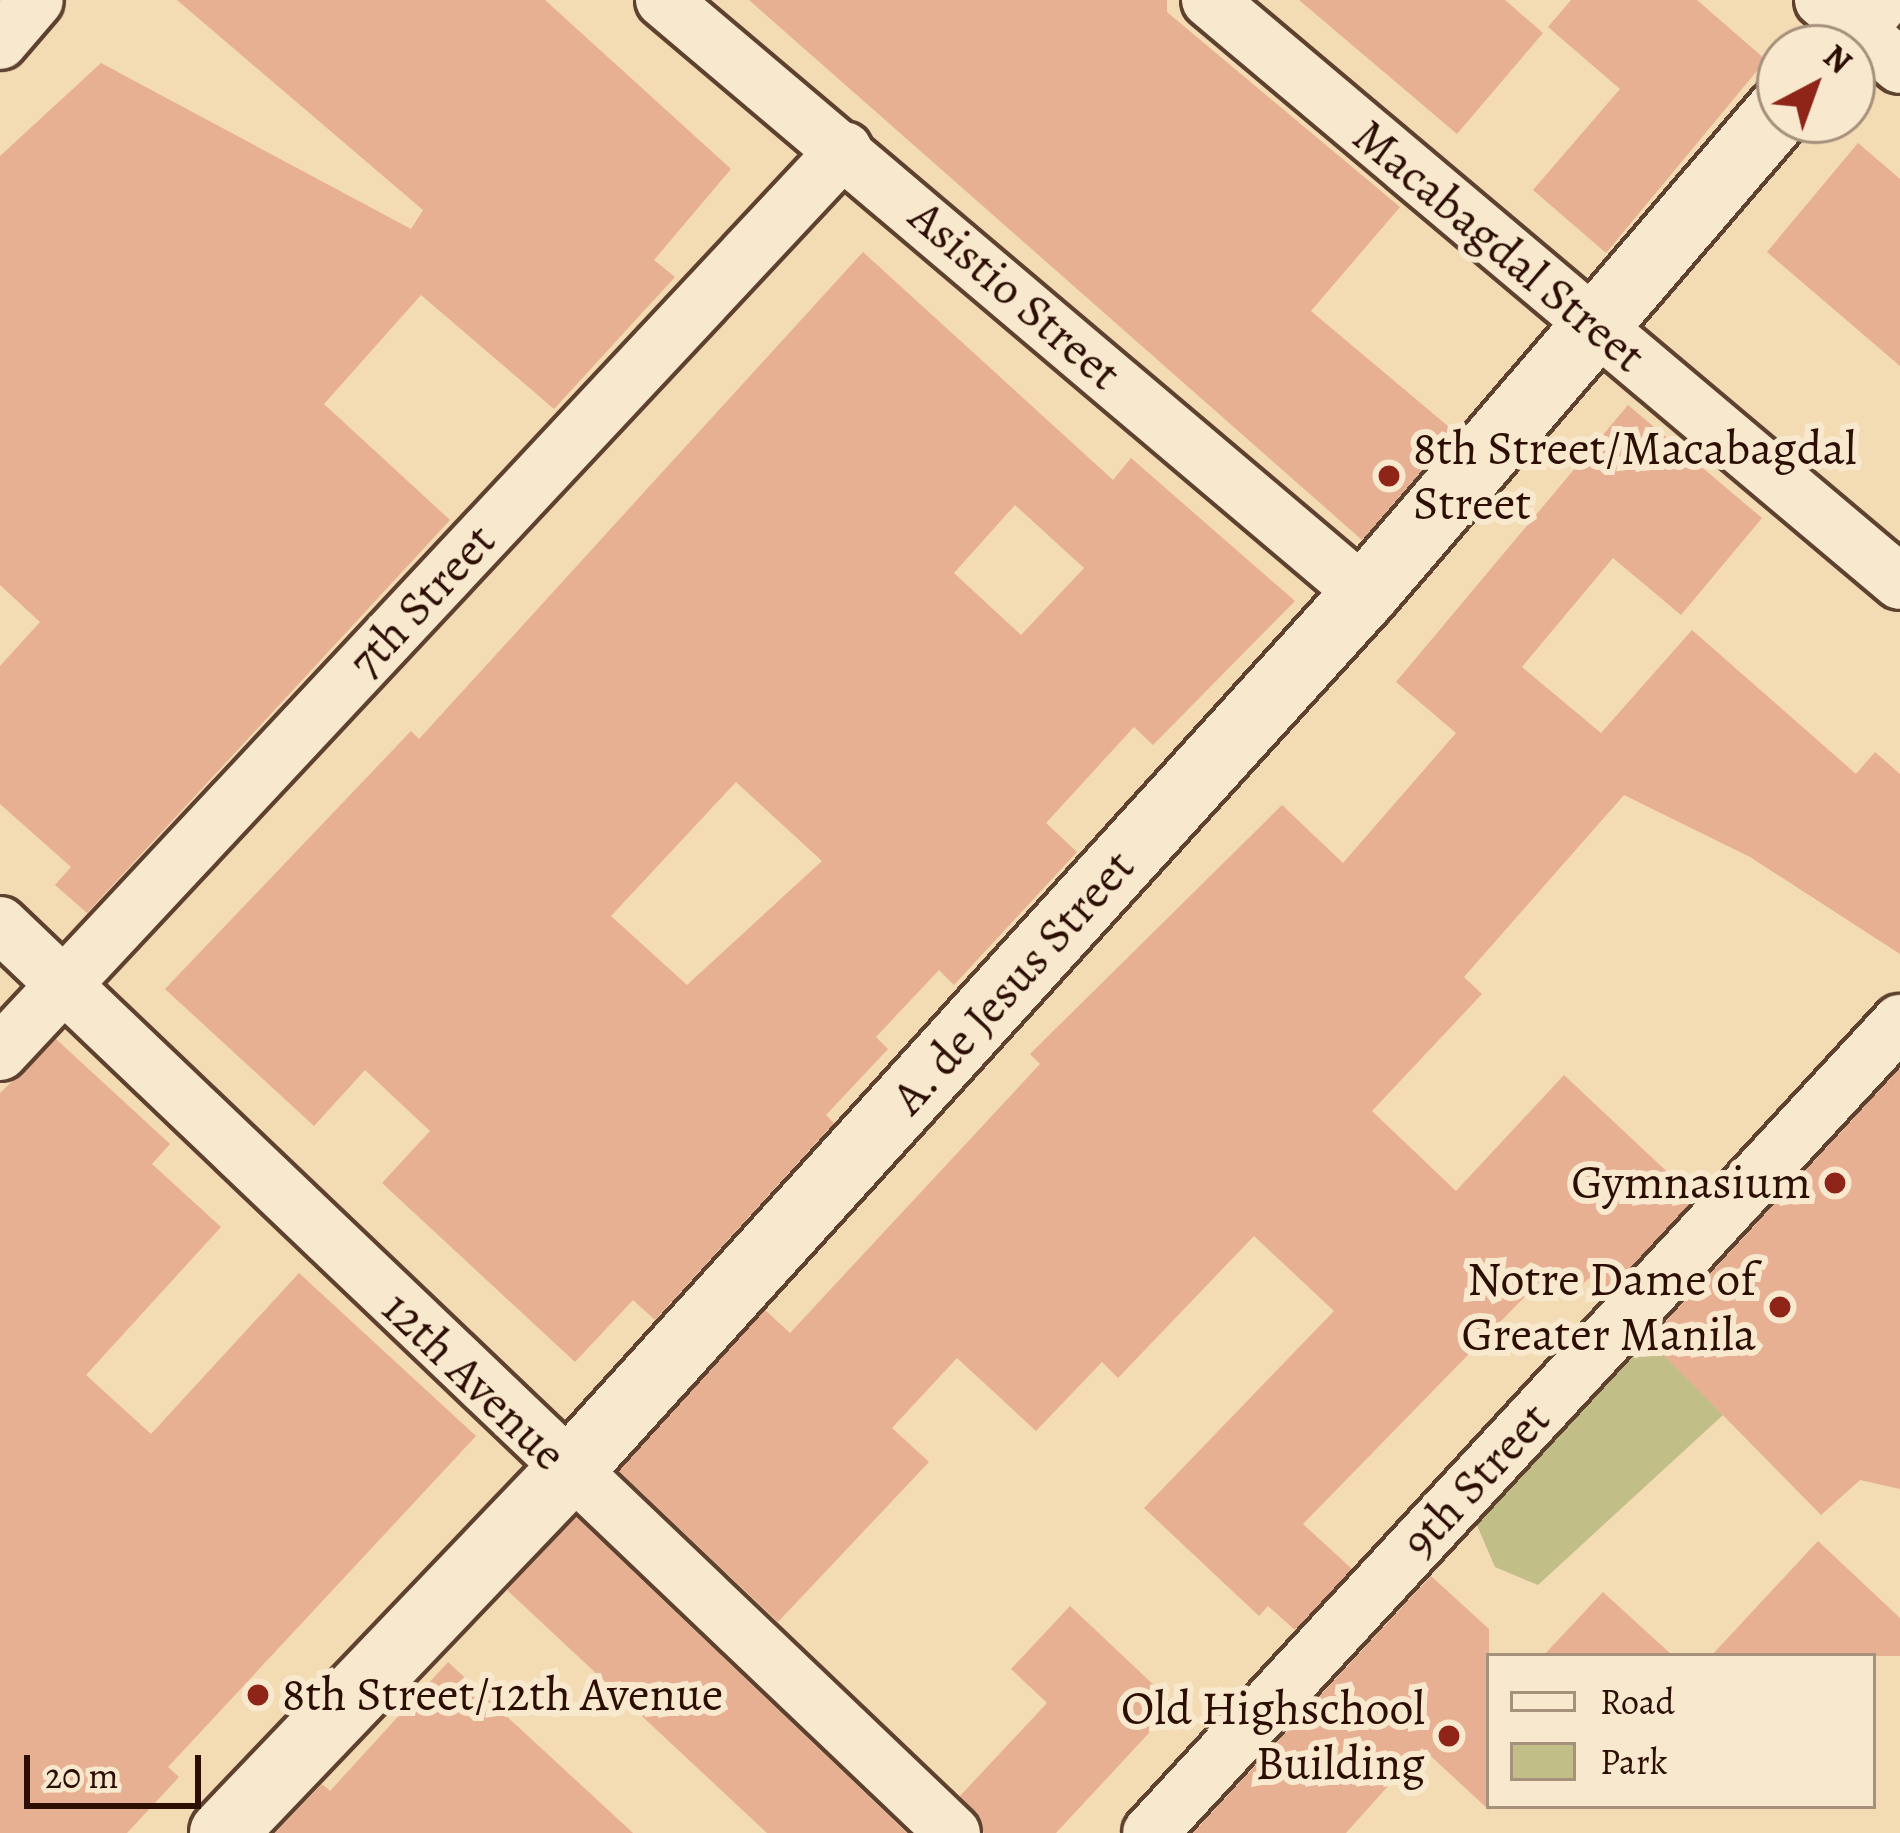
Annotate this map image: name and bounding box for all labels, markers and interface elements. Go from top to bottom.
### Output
north arrow [1756,24,1876,144]
text: N [1814,34,1862,84]
street label: Macabagdal Street [1341,107,1657,385]
street label: Asistio Street [898,188,1132,402]
place label: 8th Street/Macabagdal Street [1413,419,1857,532]
marker: 8th Street/Macabagdal Street [1376,463,1402,489]
street label: 7th Street [336,512,508,690]
street label: A. de Jesus Street [879,838,1147,1126]
place label: Gymnasium [1571,1154,1811,1212]
marker: Gymnasium [1822,1170,1848,1196]
place label: Notre Dame of Greater Manila [1461,1250,1756,1363]
street label: 12th Avenue [370,1279,578,1483]
marker: Notre Dame of Greater Manila [1767,1294,1793,1320]
street label: 9th Street [1390,1391,1562,1569]
legend [1486,1653,1876,1809]
place label: 8th Street/12th Avenue [282,1666,723,1724]
text: Road [1600,1677,1675,1726]
place label: Old Highschool Building [1121,1679,1425,1792]
marker: 8th Street/12th Avenue [245,1682,271,1708]
marker: Old Highschool Building [1436,1723,1462,1749]
scale bar [30,1731,207,1805]
text: Park [1600,1737,1668,1786]
text: 20 m [45,1751,118,1800]

